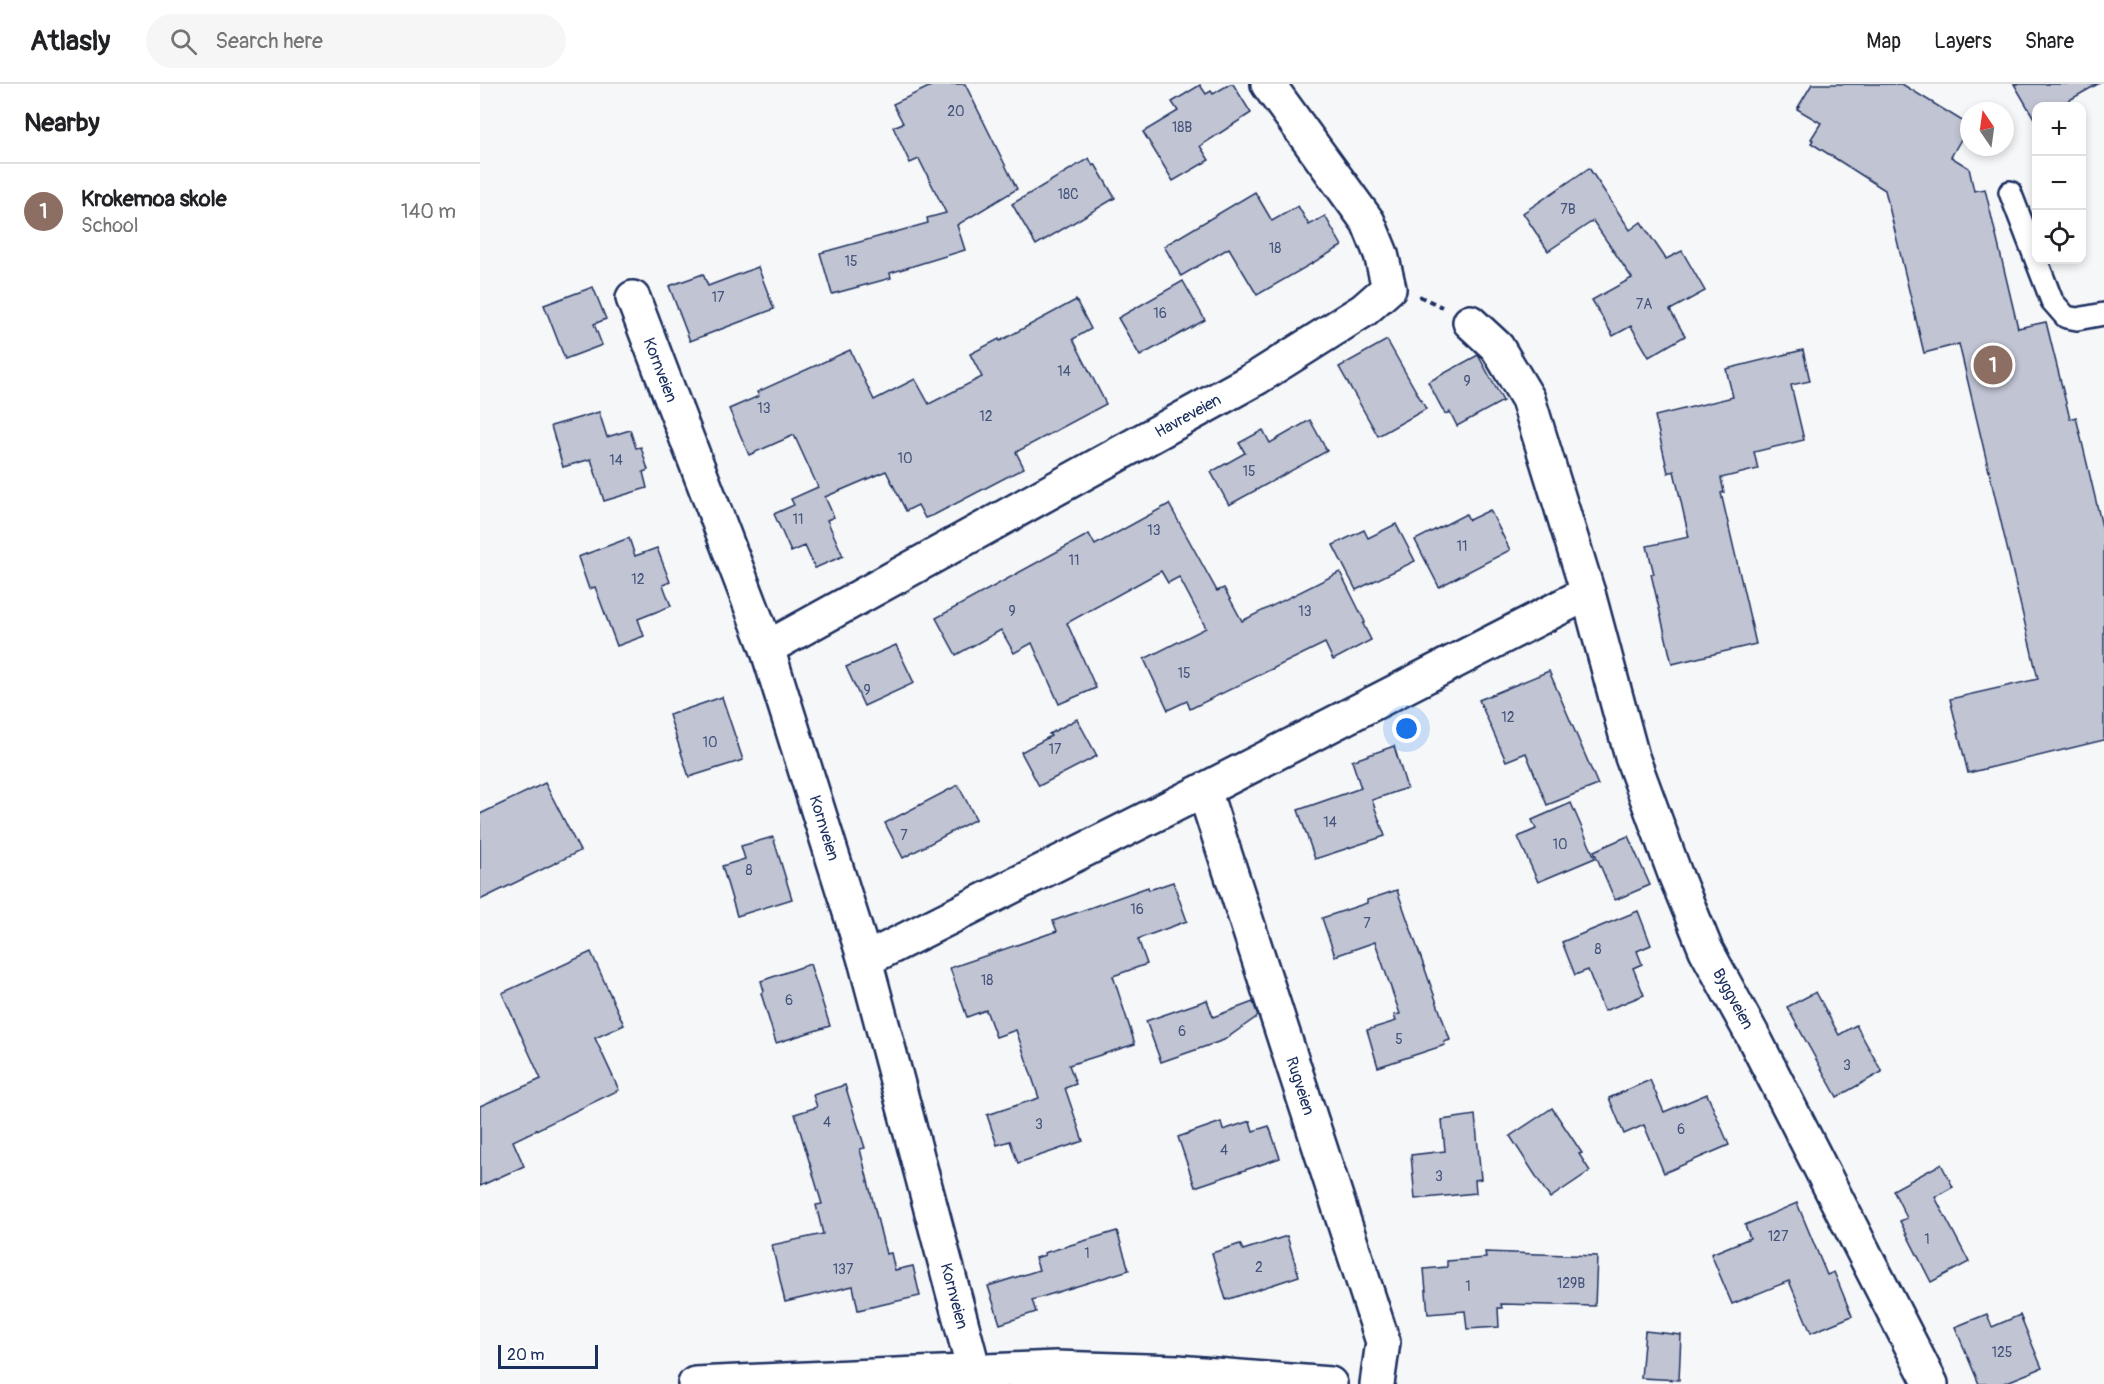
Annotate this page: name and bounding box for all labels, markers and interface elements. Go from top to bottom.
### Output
search box [146,14,566,68]
text: Atlasly [30,24,110,59]
icon: search [167,25,200,58]
text: Search here [215,27,323,55]
text: Map [1866,28,1901,55]
text: Layers [1934,28,1992,55]
text: Share [2025,28,2074,55]
north arrow [1960,102,2014,156]
map controls [2032,102,2086,264]
button: + [2032,102,2086,156]
house number: 20 [947,103,965,120]
text: Nearby [24,107,100,139]
house number: 18B [1172,119,1192,136]
button: − [2032,156,2086,210]
text: Krokemoa skole [81,185,227,213]
house number: 18C [1057,186,1079,203]
text: 1 [40,199,47,224]
text: 140 m [401,199,456,224]
house number: 7B [1560,201,1576,218]
button: locate [2032,210,2086,264]
text: School [81,213,138,238]
house number: 18 [1269,240,1281,257]
house number: 15 [844,253,858,270]
house number: 17 [712,289,725,306]
house number: 7A [1636,296,1652,313]
house number: 16 [1153,305,1167,322]
street label: Kornveien [639,335,681,405]
pin: 1 [1974,342,2012,388]
house number: 14 [1057,363,1071,380]
house number: 9 [1463,373,1471,390]
street label: Havreveien [1151,390,1225,442]
house number: 13 [757,400,771,417]
house number: 12 [979,408,993,425]
house number: 10 [897,450,913,467]
house number: 14 [609,452,623,469]
house number: 15 [1242,463,1256,480]
house number: 11 [793,511,803,528]
house number: 13 [1147,522,1161,539]
house number: 11 [1457,538,1467,555]
house number: 11 [1069,552,1079,569]
house number: 12 [631,571,645,588]
house number: 9 [1008,603,1016,620]
house number: 13 [1298,603,1312,620]
house number: 15 [1177,665,1191,682]
house number: 9 [863,682,871,699]
house number: 12 [1501,709,1515,726]
your location [1392,714,1421,743]
house number: 10 [702,734,718,751]
house number: 17 [1049,741,1062,758]
street label: Kornveien [805,793,843,863]
house number: 14 [1323,814,1337,831]
house number: 7 [900,827,908,844]
house number: 10 [1552,836,1568,853]
house number: 8 [745,862,753,879]
house number: 16 [1130,901,1144,918]
house number: 7 [1363,915,1371,932]
house number: 8 [1594,941,1602,958]
street label: Byggveien [1708,965,1758,1033]
house number: 18 [981,972,993,989]
house number: 6 [785,992,793,1009]
house number: 6 [1178,1023,1186,1040]
house number: 5 [1395,1031,1403,1048]
street label: Rugveien [1281,1054,1319,1118]
house number: 3 [1843,1057,1851,1074]
house number: 4 [823,1114,831,1131]
house number: 3 [1035,1116,1043,1133]
house number: 6 [1677,1121,1685,1138]
house number: 4 [1220,1142,1228,1159]
house number: 3 [1435,1168,1443,1185]
house number: 127 [1768,1228,1789,1245]
house number: 1 [1924,1231,1930,1248]
house number: 1 [1084,1245,1090,1262]
house number: 2 [1255,1259,1263,1276]
house number: 137 [833,1261,854,1278]
street label: Kornveien [936,1261,972,1331]
house number: 129B [1557,1275,1585,1292]
house number: 1 [1465,1278,1471,1295]
scale bar [498,1342,598,1370]
house number: 125 [1992,1344,2012,1361]
text: 20 m [507,1345,545,1365]

